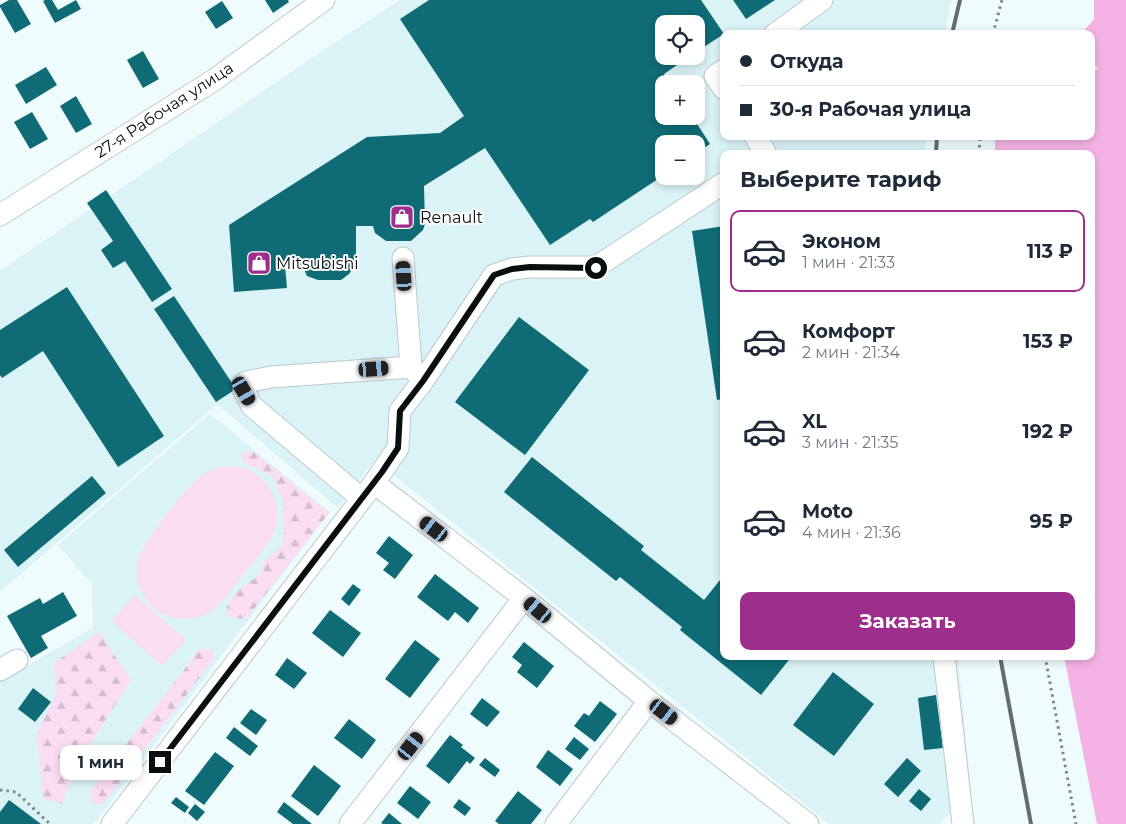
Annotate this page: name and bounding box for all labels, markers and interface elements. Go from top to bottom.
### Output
map controls [655,15,705,185]
button: locate [655,15,705,65]
text: Откуда [770,50,844,73]
street label: 27-я Рабочая улица [91,58,237,162]
button: + [655,75,705,125]
text: 30-я Рабочая улица [770,98,971,121]
button: − [655,135,705,185]
text: Выберите тариф [740,166,941,193]
shop icon: Renault [389,204,415,230]
place label: Renault [420,208,483,227]
icon: car [742,229,787,274]
text: Эконом [802,230,881,253]
text: 113 ₽ [1027,240,1073,263]
shop icon: Mitsubishi [246,250,272,276]
text: 1 мин · 21:33 [802,253,895,272]
place label: Mitsubishi [276,254,359,273]
route start [585,257,607,279]
car [395,261,412,291]
icon: car [742,319,787,364]
text: Комфорт [802,320,895,343]
text: 153 ₽ [1023,330,1073,353]
text: 2 мин · 21:34 [802,343,900,362]
car [358,360,389,378]
car [230,374,257,408]
icon: car [742,409,787,454]
text: XL [802,410,827,433]
text: 192 ₽ [1022,420,1073,443]
text: 3 мин · 21:35 [802,433,898,452]
icon: car [742,499,787,544]
text: Moto [802,500,853,523]
text: 95 ₽ [1029,510,1073,533]
car [417,514,450,544]
text: 4 мин · 21:36 [802,523,901,542]
button: Заказать [740,592,1075,650]
car [521,595,554,625]
car [647,697,680,727]
car [395,730,426,762]
callout: 1 мин [60,744,142,780]
route end [149,751,171,773]
text: 1 мин [78,753,124,772]

